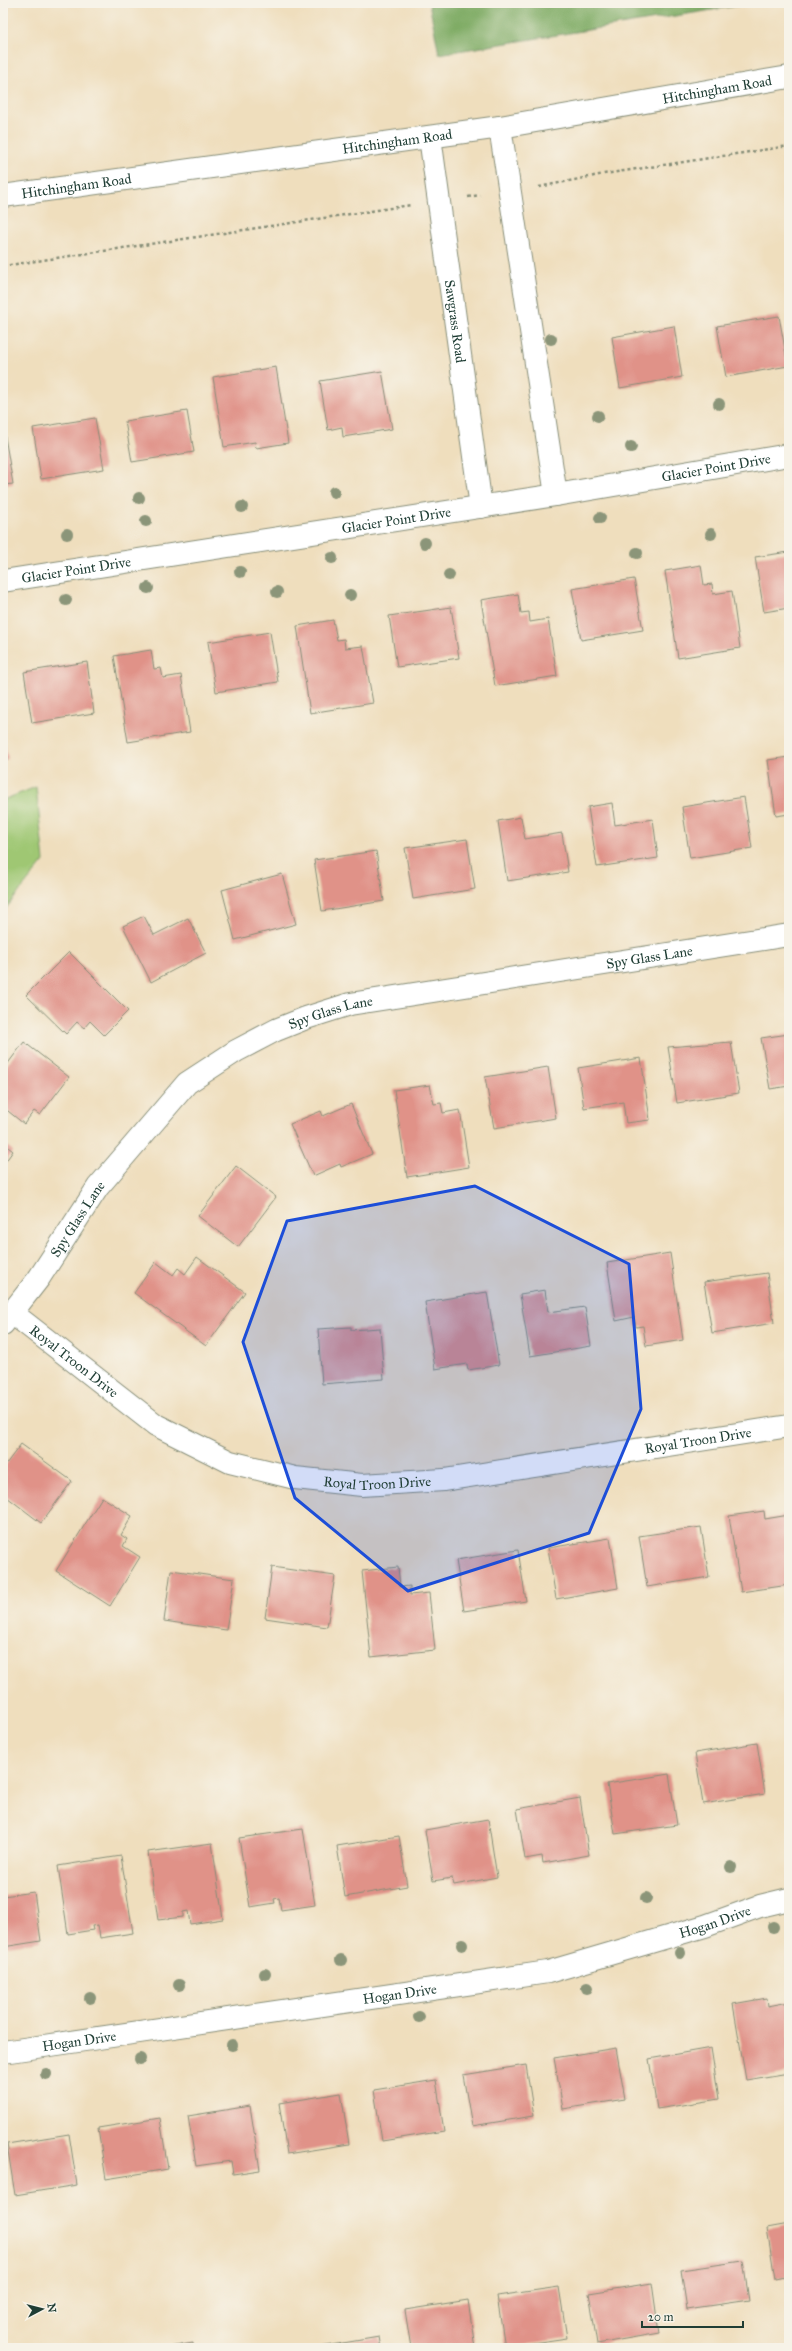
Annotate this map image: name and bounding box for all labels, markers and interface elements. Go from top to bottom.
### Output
street label: Hitchingham Road [661,72,773,107]
street label: Hitchingham Road [341,125,453,157]
street label: Hitchingham Road [20,170,132,202]
street label: Sawgrass Road [441,279,470,364]
street label: Glacier Point Drive [660,450,772,485]
street label: Glacier Point Drive [340,503,452,537]
street label: Glacier Point Drive [20,553,132,587]
street label: Spy Glass Lane [605,942,694,972]
street label: Spy Glass Lane [286,992,374,1033]
street label: Spy Glass Lane [46,1177,108,1260]
street label: Royal Troon Drive [26,1321,122,1401]
street label: Royal Troon Drive [643,1424,753,1457]
street label: Royal Troon Drive [323,1472,432,1494]
street label: Hogan Drive [677,1902,753,1942]
street label: Hogan Drive [362,1980,438,2008]
street label: Hogan Drive [41,2027,117,2055]
north arrow [22,2289,62,2329]
text: N [44,2302,59,2314]
scale bar [642,2303,743,2329]
text: 20 m [648,2310,674,2324]

